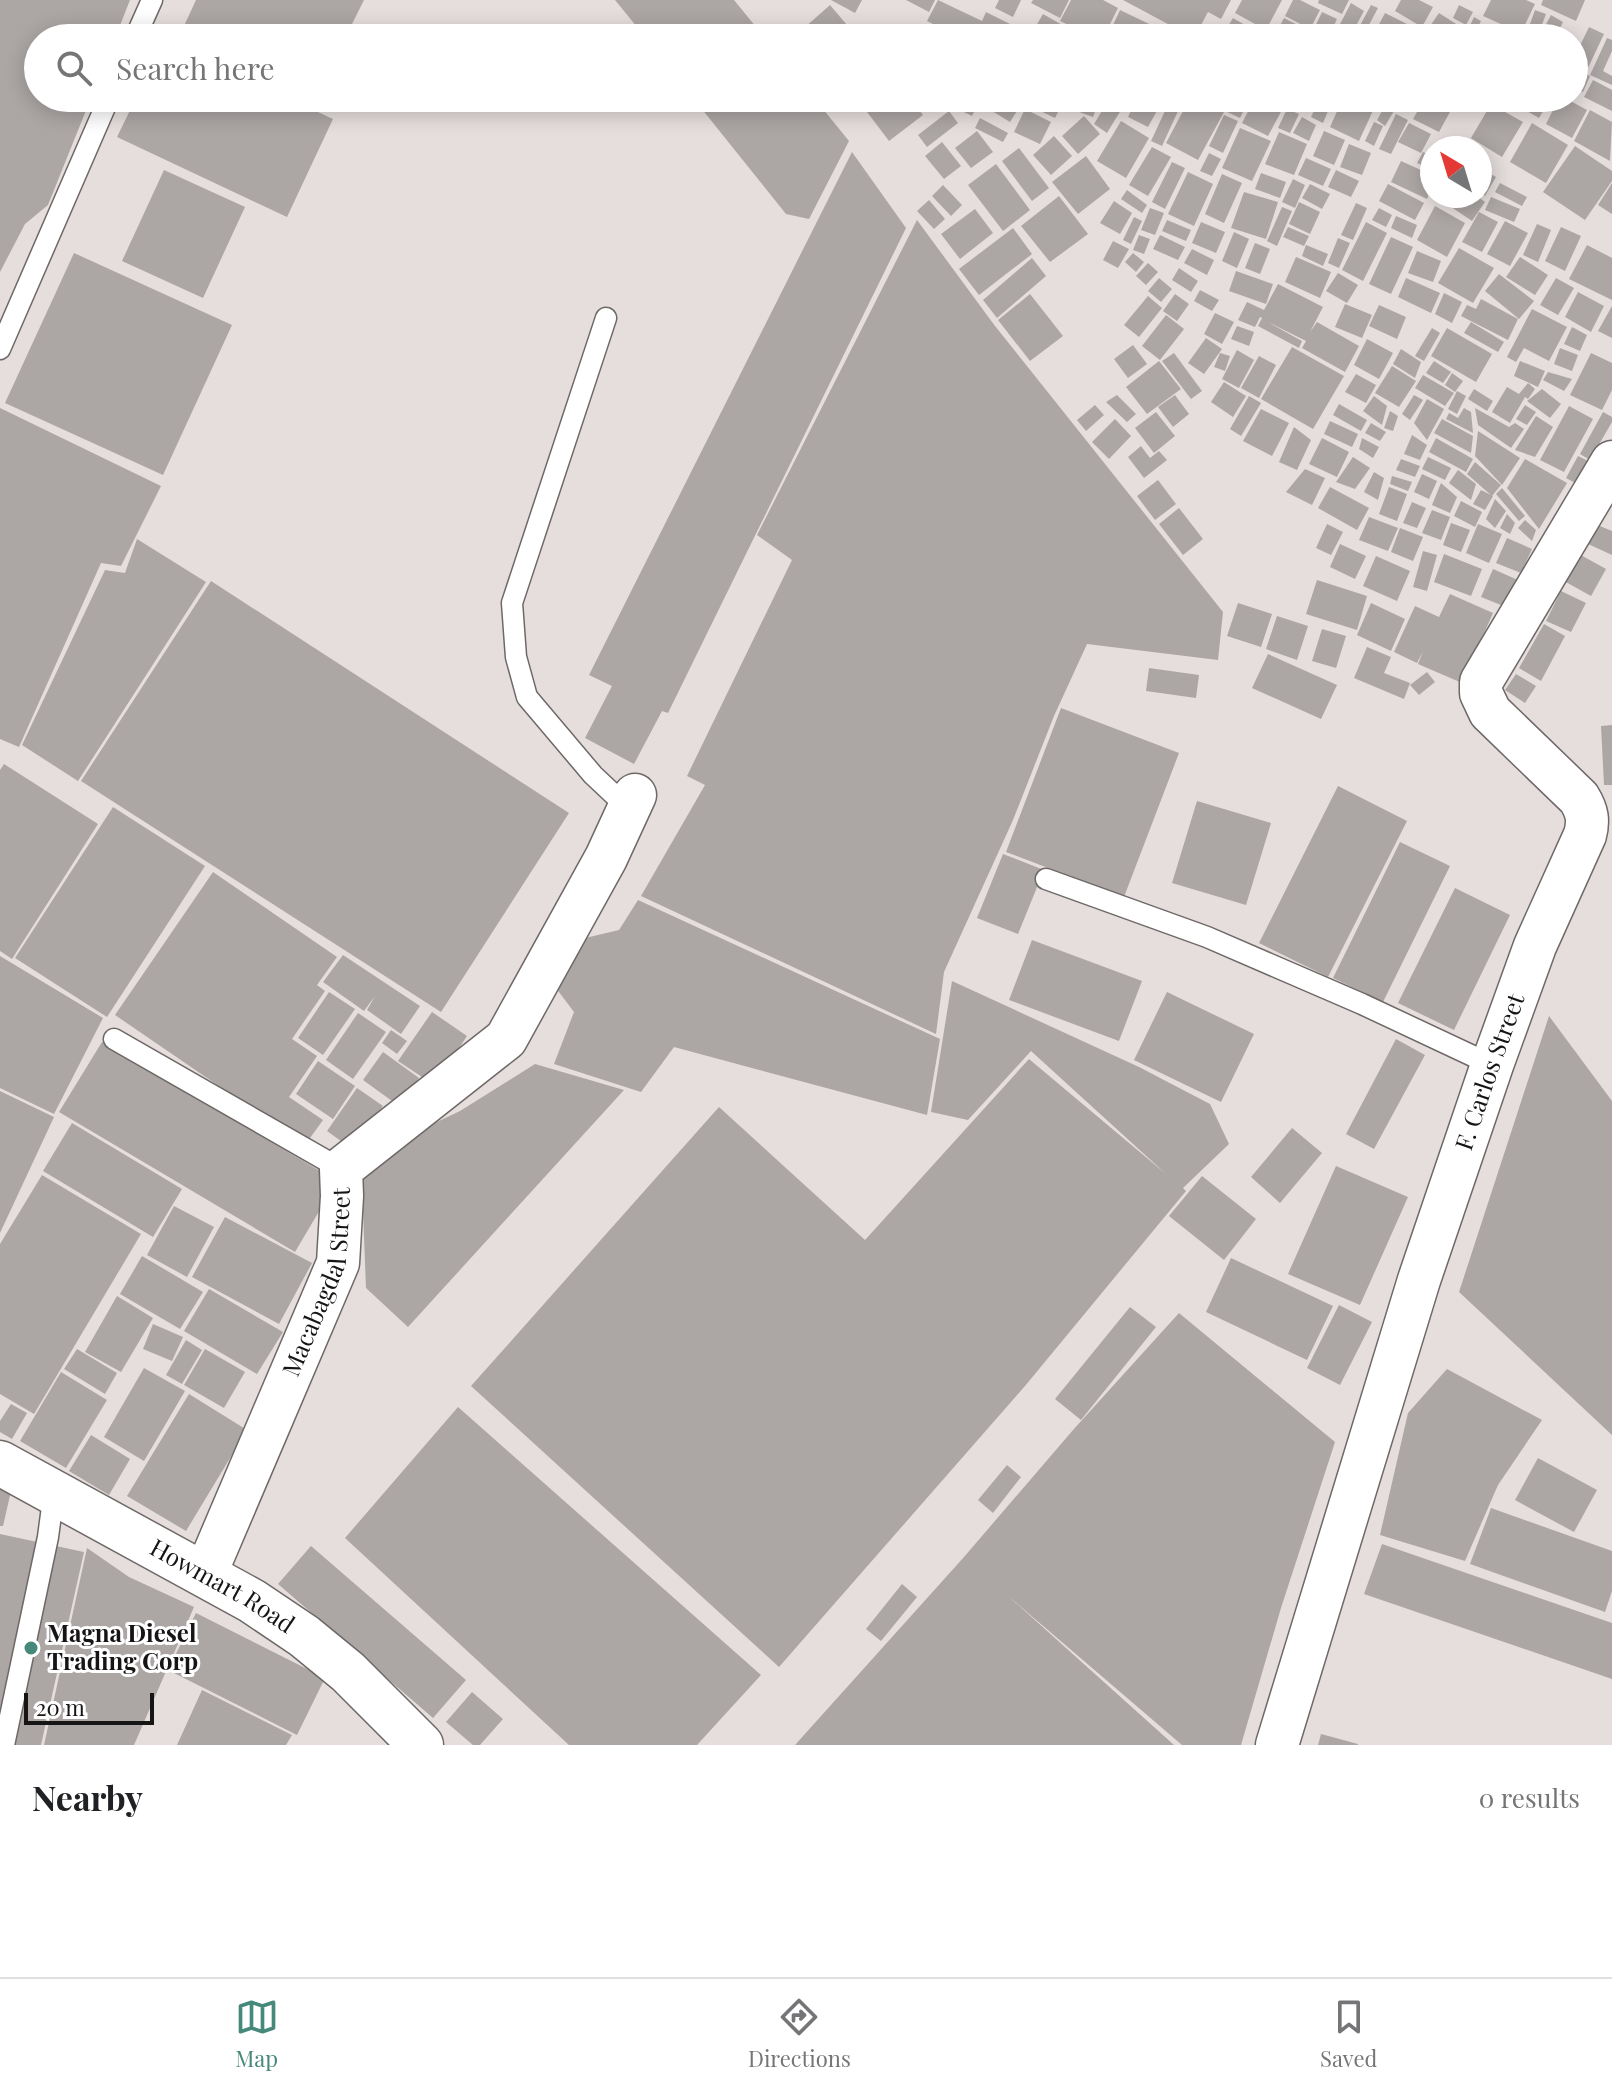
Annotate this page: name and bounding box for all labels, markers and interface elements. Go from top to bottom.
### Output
search box [24,24,1588,112]
icon: search [52,46,96,90]
text: Search here [116,48,275,88]
north arrow [1420,136,1492,208]
street label: F. Carlos Street [1446,988,1531,1154]
street label: Macabagdal Street [274,1187,356,1381]
street label: Howmart Road [145,1530,302,1639]
place label: Magna Diesel Trading Corp [47,1616,198,1676]
marker: Magna Diesel Trading Corp [22,1639,40,1657]
scale bar [24,1689,154,1725]
text: 20 m [36,1692,85,1722]
text: Nearby [32,1774,143,1820]
text: 0 results [1479,1780,1580,1815]
tab: Map [235,1995,279,2073]
tab: Directions [748,1995,851,2073]
tab: Saved [1320,1995,1377,2073]

